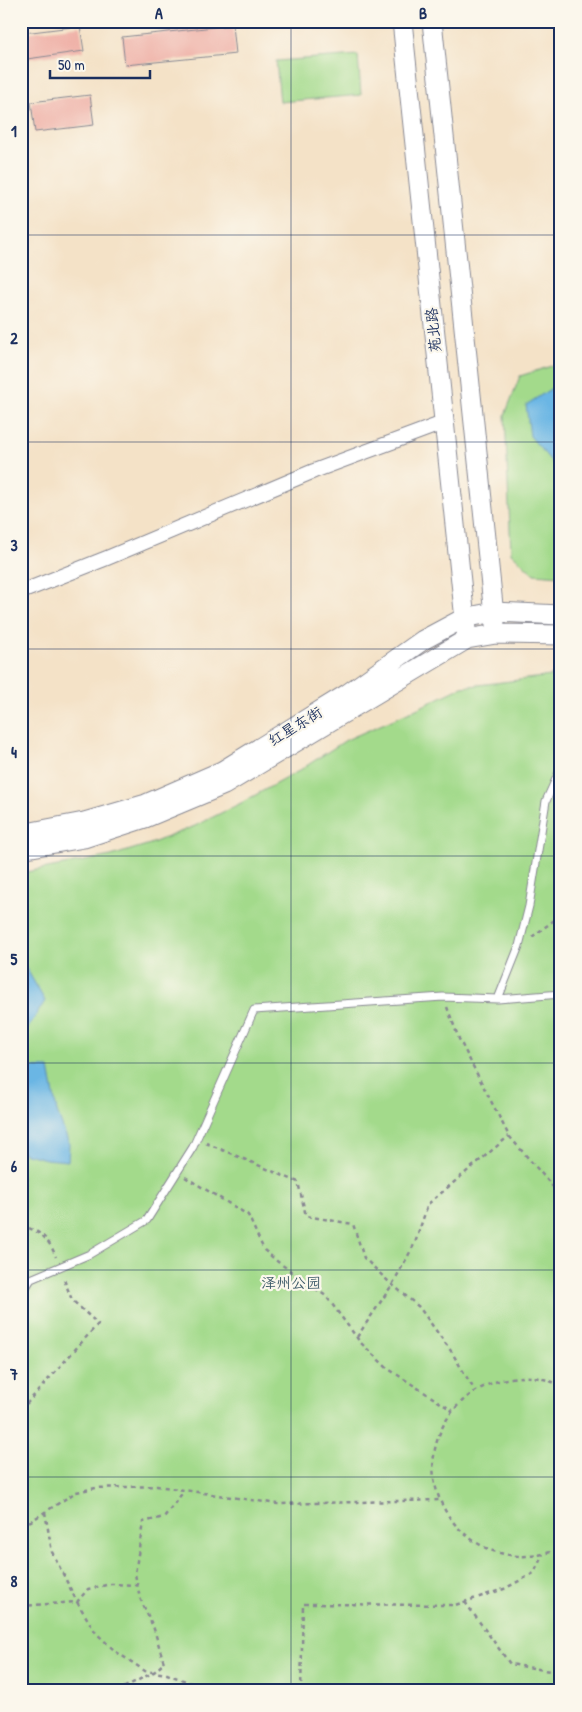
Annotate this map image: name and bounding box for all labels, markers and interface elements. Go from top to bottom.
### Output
text: A [155,2,163,24]
text: B [419,2,427,24]
scale bar [50,48,150,80]
text: 50 m [58,54,85,75]
text: 1 [11,120,17,142]
street label: 苑北路 [420,307,446,353]
text: 2 [10,327,18,349]
text: 3 [10,534,18,556]
street label: 红星东街 [264,701,326,751]
text: 4 [11,741,17,763]
text: 5 [11,948,18,970]
text: 6 [11,1155,18,1177]
park label: 泽州公园 [261,1272,321,1293]
text: 7 [9,1363,18,1385]
text: 8 [11,1570,18,1592]

